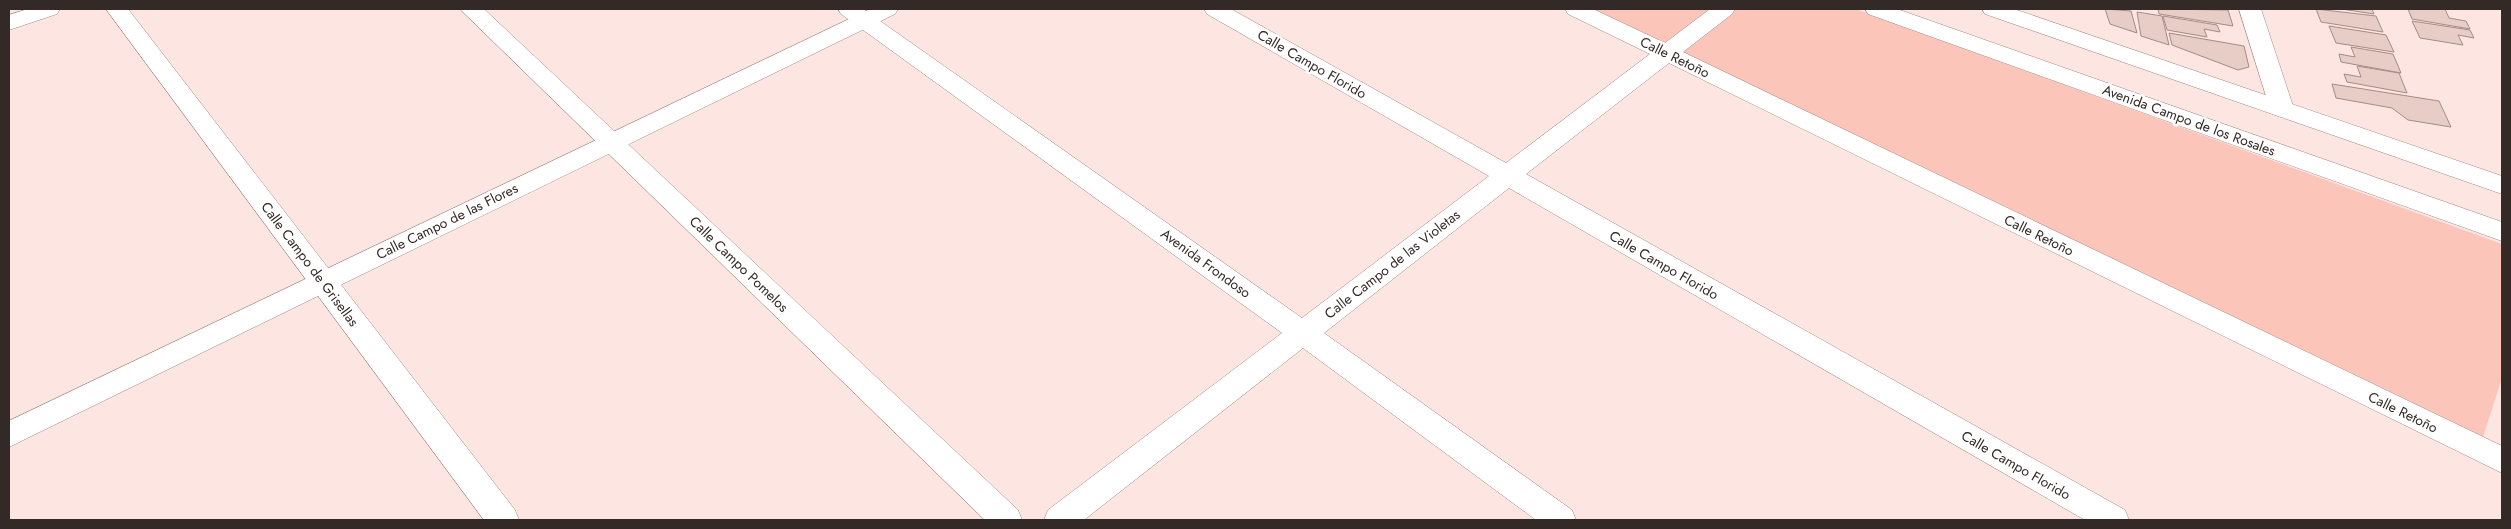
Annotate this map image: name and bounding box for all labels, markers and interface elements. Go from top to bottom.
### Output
street label: Calle Campo Florido [1254,25,1371,104]
street label: Calle Retoño [1637,32,1714,83]
street label: Avenida Campo de los Rosales [2100,79,2279,161]
street label: Calle Campo de las Flores [373,178,522,264]
street label: Calle Campo de Grisellas [256,197,364,331]
street label: Calle Campo de las Violetas [1320,204,1464,323]
street label: Calle Retoño [2001,210,2078,261]
street label: Calle Campo Pomelos [685,211,793,317]
street label: Avenida Frondoso [1157,224,1255,303]
street label: Calle Campo Florido [1606,226,1723,305]
street label: Calle Retoño [2365,387,2442,438]
street label: Calle Campo Florido [1958,426,2075,505]

